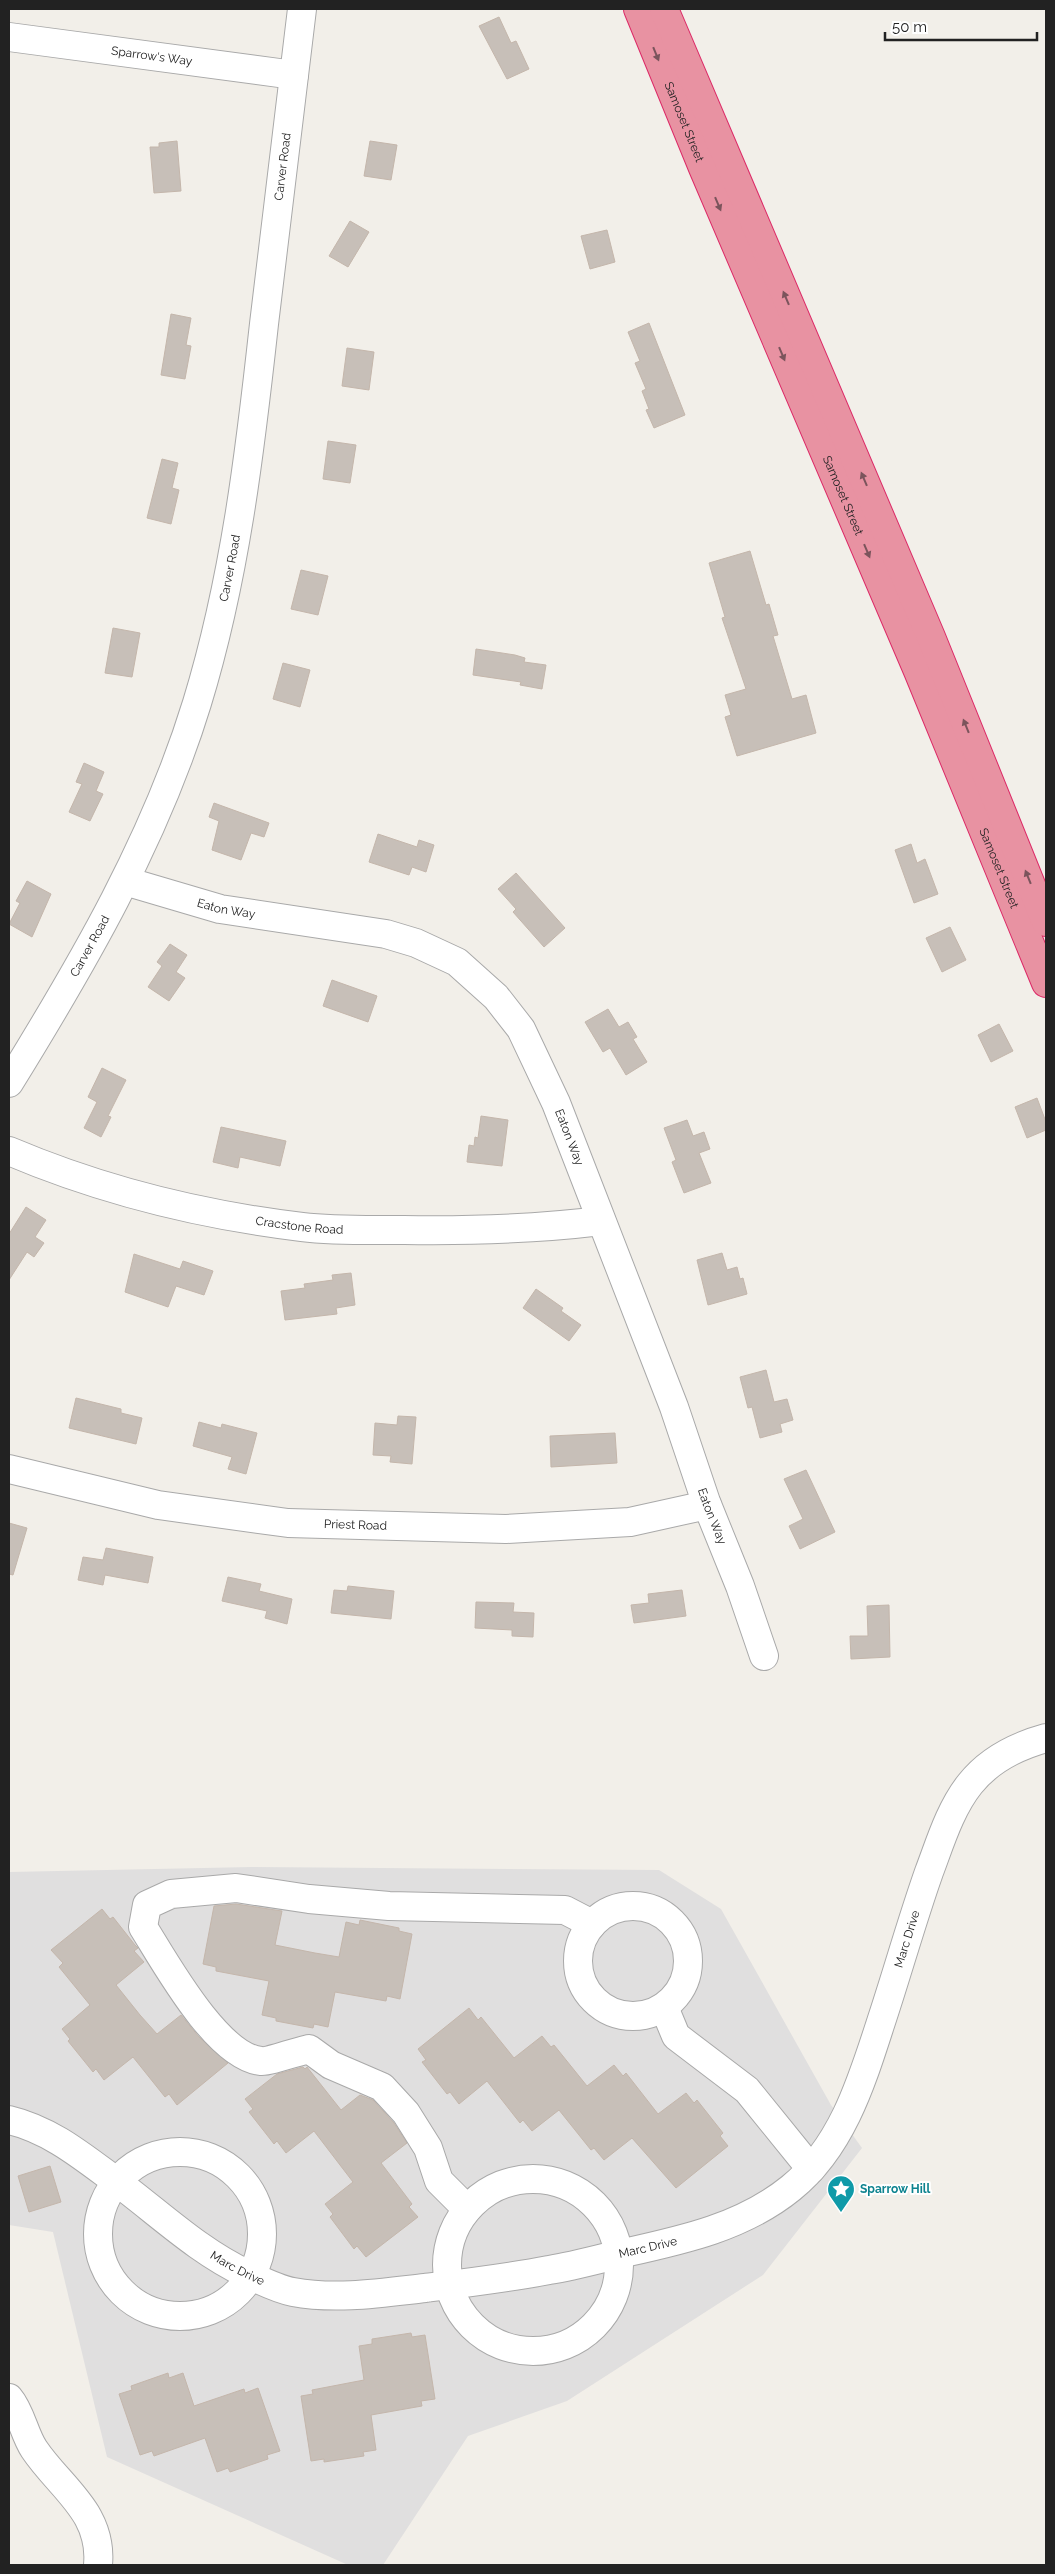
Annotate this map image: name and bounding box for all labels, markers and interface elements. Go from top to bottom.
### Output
scale bar [885,10,1038,42]
text: 50 m [892,18,927,36]
street label: Sparrow's Way [110,44,194,68]
one-way arrow [653,47,661,61]
street label: Samoset Street [662,80,707,164]
street label: Carver Road [272,132,294,201]
one-way arrow [715,197,723,211]
one-way arrow [782,291,790,305]
one-way arrow [778,346,786,361]
street label: Samoset Street [820,454,866,537]
one-way arrow [859,472,867,486]
street label: Carver Road [216,534,243,603]
one-way arrow [863,544,871,558]
one-way arrow [962,719,970,733]
street label: Samoset Street [976,826,1022,910]
one-way arrow [1023,870,1031,884]
street label: Eaton Way [195,896,257,921]
street label: Carver Road [67,913,112,979]
street label: Eaton Way [552,1107,587,1168]
street label: Cracstone Road [255,1214,344,1237]
street label: Eaton Way [695,1486,730,1547]
street label: Priest Road [324,1517,387,1533]
street label: Marc Drive [892,1909,923,1969]
place icon: Sparrow Hill [826,2174,856,2213]
place label: Sparrow Hill [860,2182,930,2196]
street label: Marc Drive [617,2234,679,2261]
street label: Marc Drive [208,2248,267,2288]

